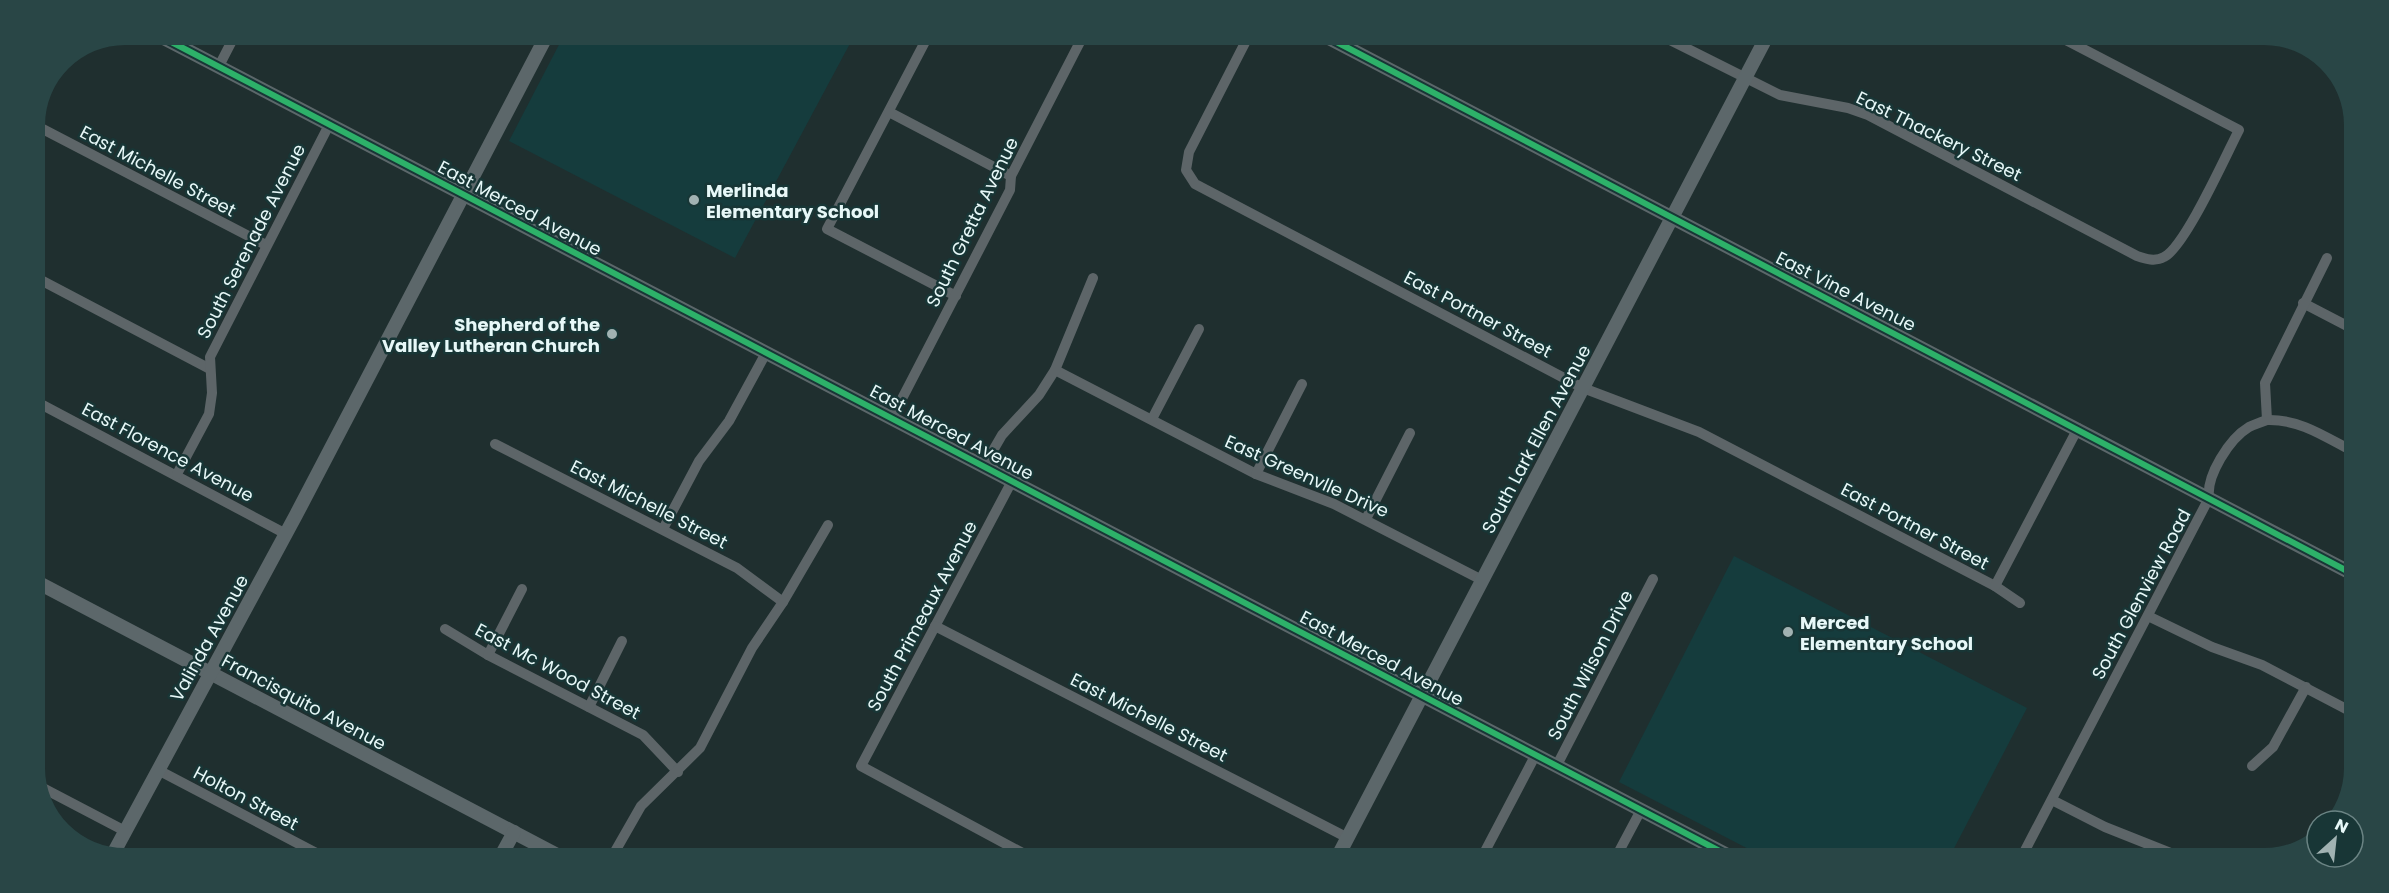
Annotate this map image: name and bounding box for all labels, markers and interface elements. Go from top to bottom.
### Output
street label: East Thackery Street [1852,85,2026,187]
street label: East Michelle Street [76,119,240,223]
street label: South Gretta Avenue [920,133,1024,311]
street label: South Serenade Avenue [191,139,311,343]
street label: East Merced Avenue [434,154,606,262]
place label: Merlinda Elementary School [706,178,879,224]
marker: Merlinda Elementary School [687,193,701,207]
street label: East Vine Avenue [1772,245,1920,337]
street label: East Portner Street [1400,264,1556,364]
place label: Shepherd of the Valley Lutheran Church [382,312,600,358]
marker: Shepherd of the Valley Lutheran Church [605,327,619,341]
street label: South Lark Ellen Avenue [1476,340,1596,538]
street label: East Merced Avenue [866,378,1038,486]
street label: East Florence Avenue [78,396,258,508]
street label: East Greenvlle Drive [1221,429,1393,523]
street label: East Michelle Street [566,454,732,554]
street label: East Portner Street [1837,476,1993,576]
street label: South Glenview Road [2085,504,2197,684]
street label: South Primeaux Avenue [861,516,983,716]
street label: Valinda Avenue [164,570,254,706]
street label: South Wilson Drive [1541,586,1639,744]
street label: East Merced Avenue [1296,604,1468,712]
place label: Merced Elementary School [1800,610,1973,656]
street label: East Mc Wood Street [471,617,645,725]
marker: Merced Elementary School [1781,625,1795,639]
street label: Francisquito Avenue [217,648,391,756]
street label: East Michelle Street [1066,667,1232,767]
street label: Holton Street [189,760,303,836]
north arrow [2305,809,2365,869]
text: N [2331,813,2352,839]

